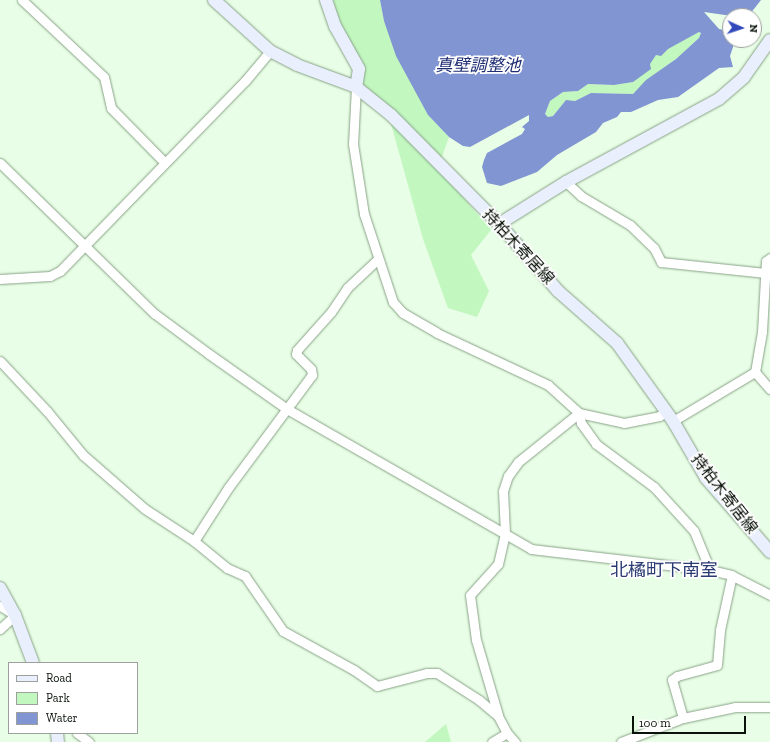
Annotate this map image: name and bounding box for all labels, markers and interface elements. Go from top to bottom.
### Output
north arrow [722,8,762,48]
text: N [747,24,760,33]
water label: 真壁調整池 [436,56,520,76]
street label: 持柏木寄居線 [478,205,558,289]
street label: 持柏木寄居線 [687,450,761,538]
district label: 北橘町下南室 [610,559,718,581]
legend [8,662,138,734]
text: Road [46,671,72,685]
text: Park [46,691,70,705]
scale bar [634,708,748,734]
text: Water [46,711,78,725]
text: 100 m [639,716,671,730]

